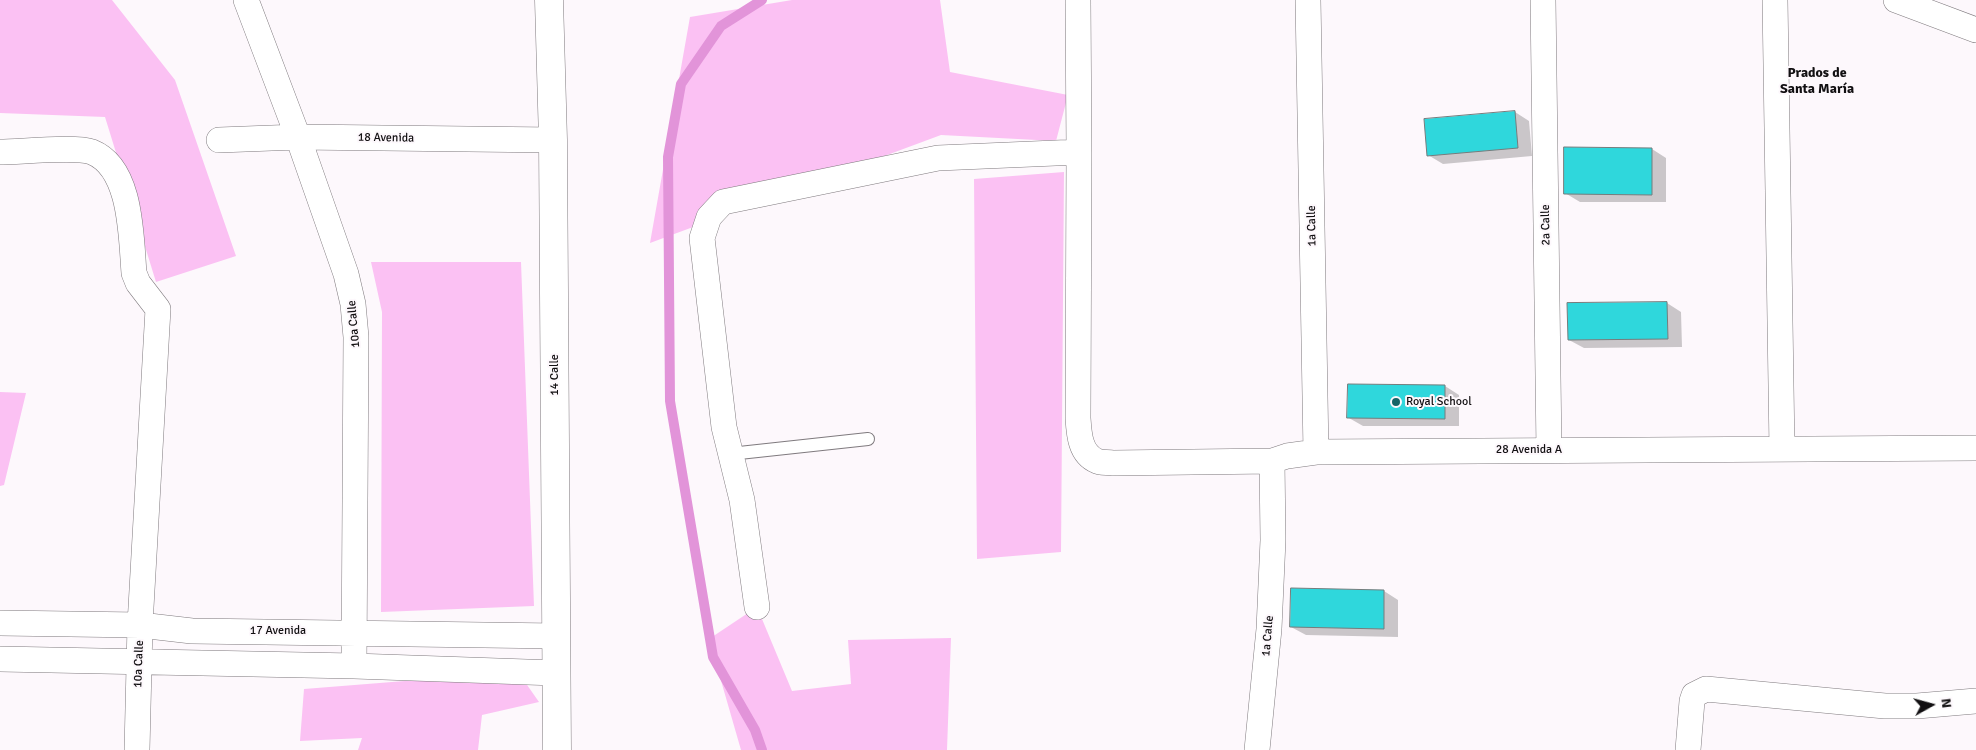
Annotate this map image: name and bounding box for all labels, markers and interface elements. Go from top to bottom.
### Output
district label: Prados de Santa María [1780,65,1854,98]
street label: 18 Avenida [358,130,414,146]
street label: 2a Calle [1538,204,1554,246]
street label: 1a Calle [1304,205,1320,247]
street label: 10a Calle [345,300,363,348]
street label: 14 Calle [548,354,562,396]
place label: Royal School [1406,395,1472,409]
marker: Royal School [1390,396,1402,408]
street label: 28 Avenida A [1496,443,1562,457]
street label: 1a Calle [1259,615,1277,657]
street label: 17 Avenida [250,624,306,638]
street label: 10a Calle [131,640,147,688]
north arrow [1906,680,1956,730]
text: N [1937,697,1955,709]

